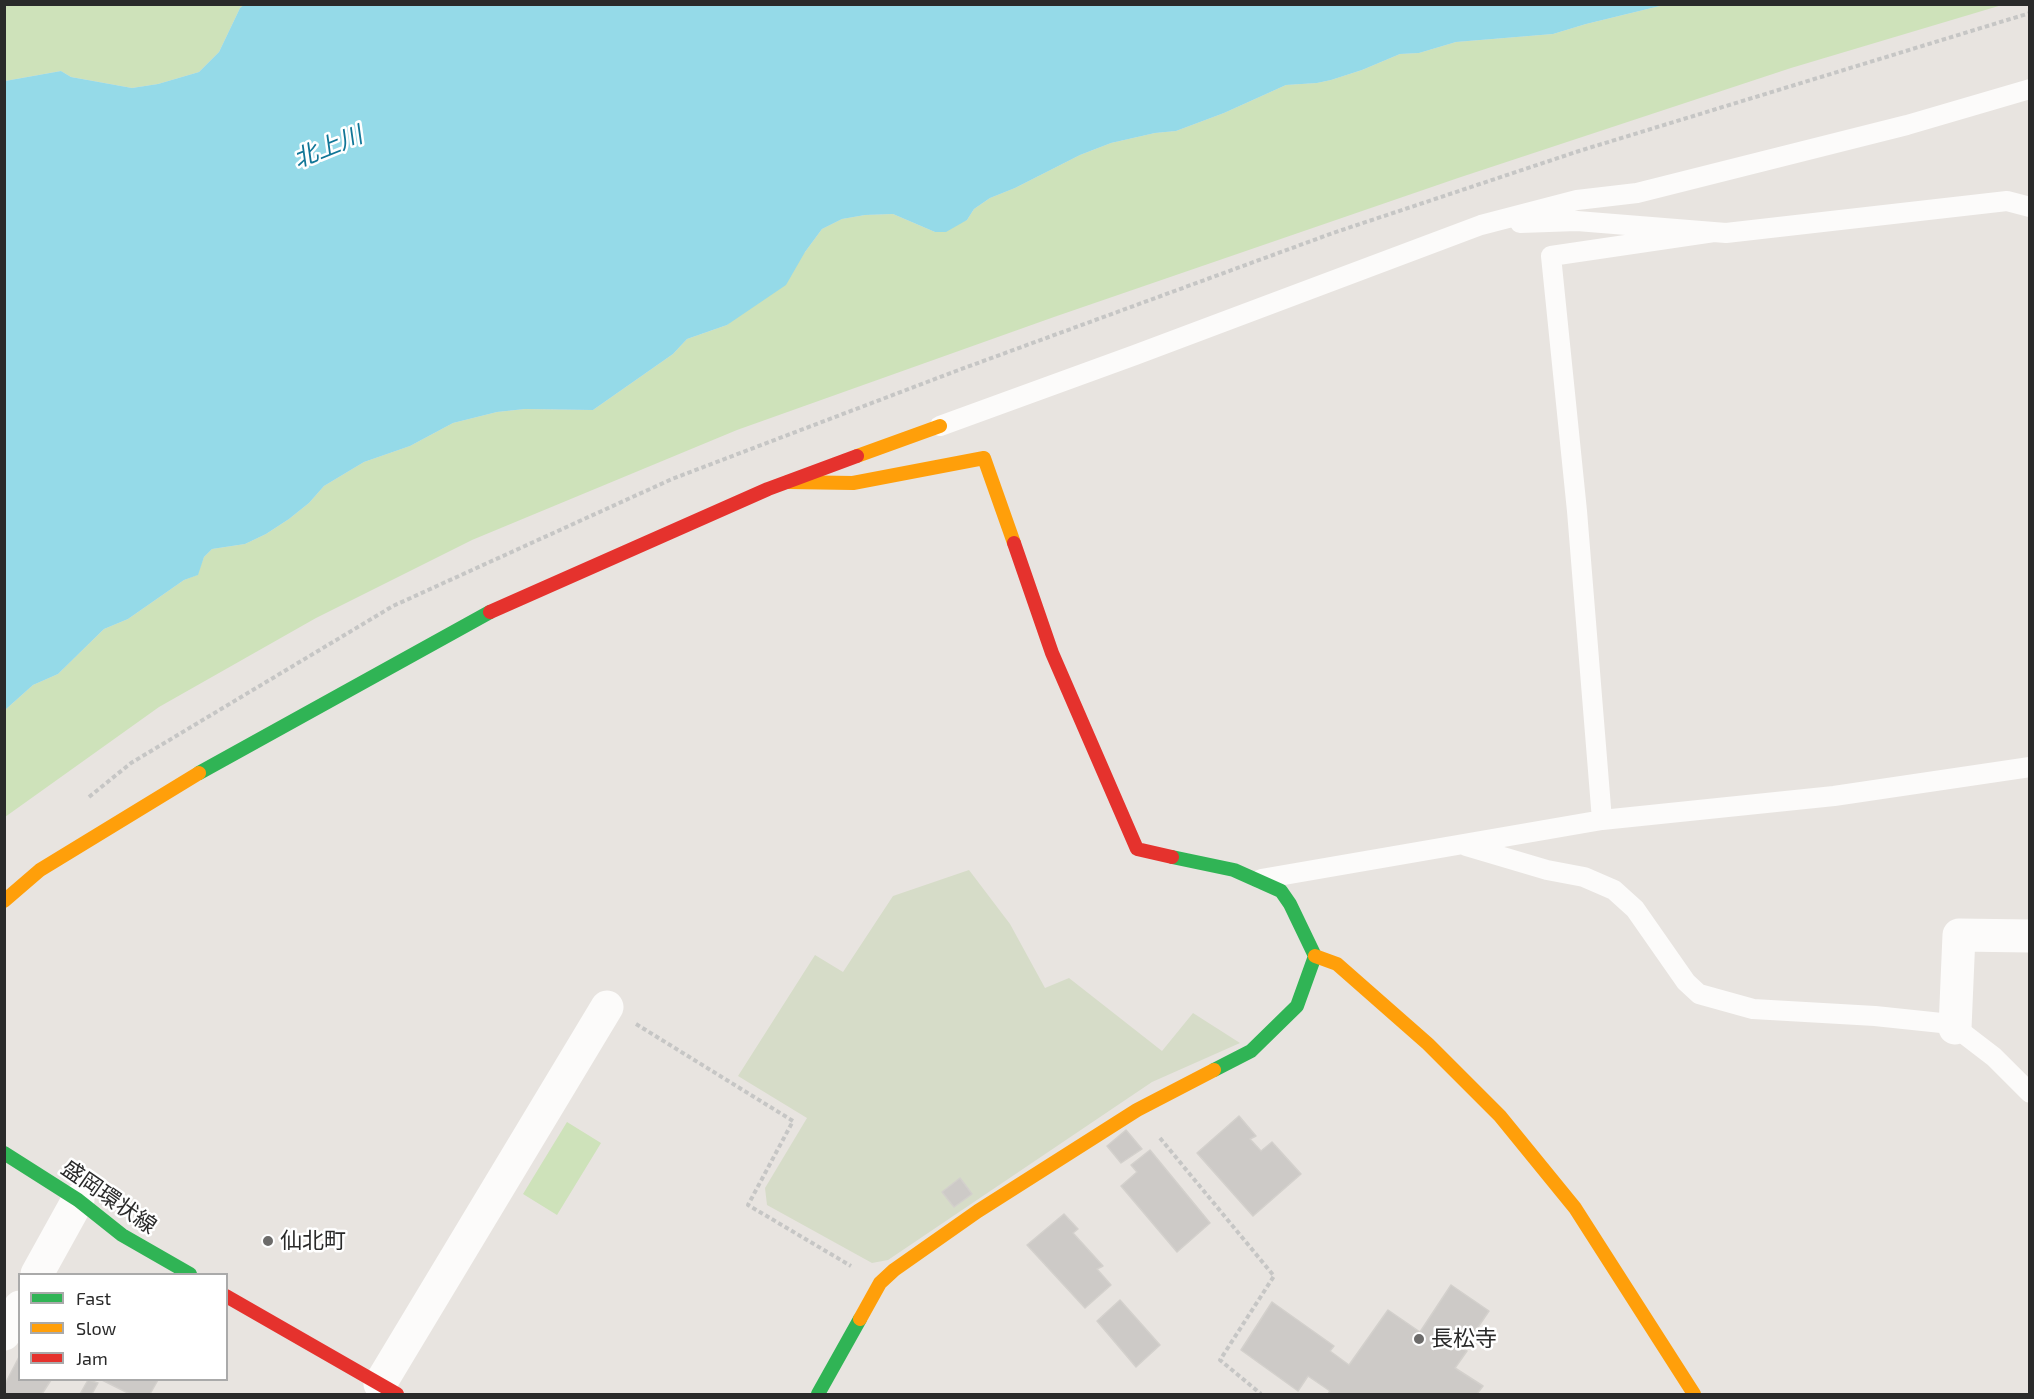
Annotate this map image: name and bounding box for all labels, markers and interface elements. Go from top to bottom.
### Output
water label: 北上川 [289,120,367,174]
street label: 盛岡環状線 [56,1155,162,1239]
place label: 仙北町 [280,1228,346,1254]
marker: 仙北町 [261,1234,275,1248]
legend [18,1273,228,1381]
text: Fast [76,1287,111,1309]
text: Slow [76,1317,116,1339]
place label: 長松寺 [1431,1326,1497,1352]
marker: 長松寺 [1412,1332,1426,1346]
text: Jam [76,1347,108,1369]

